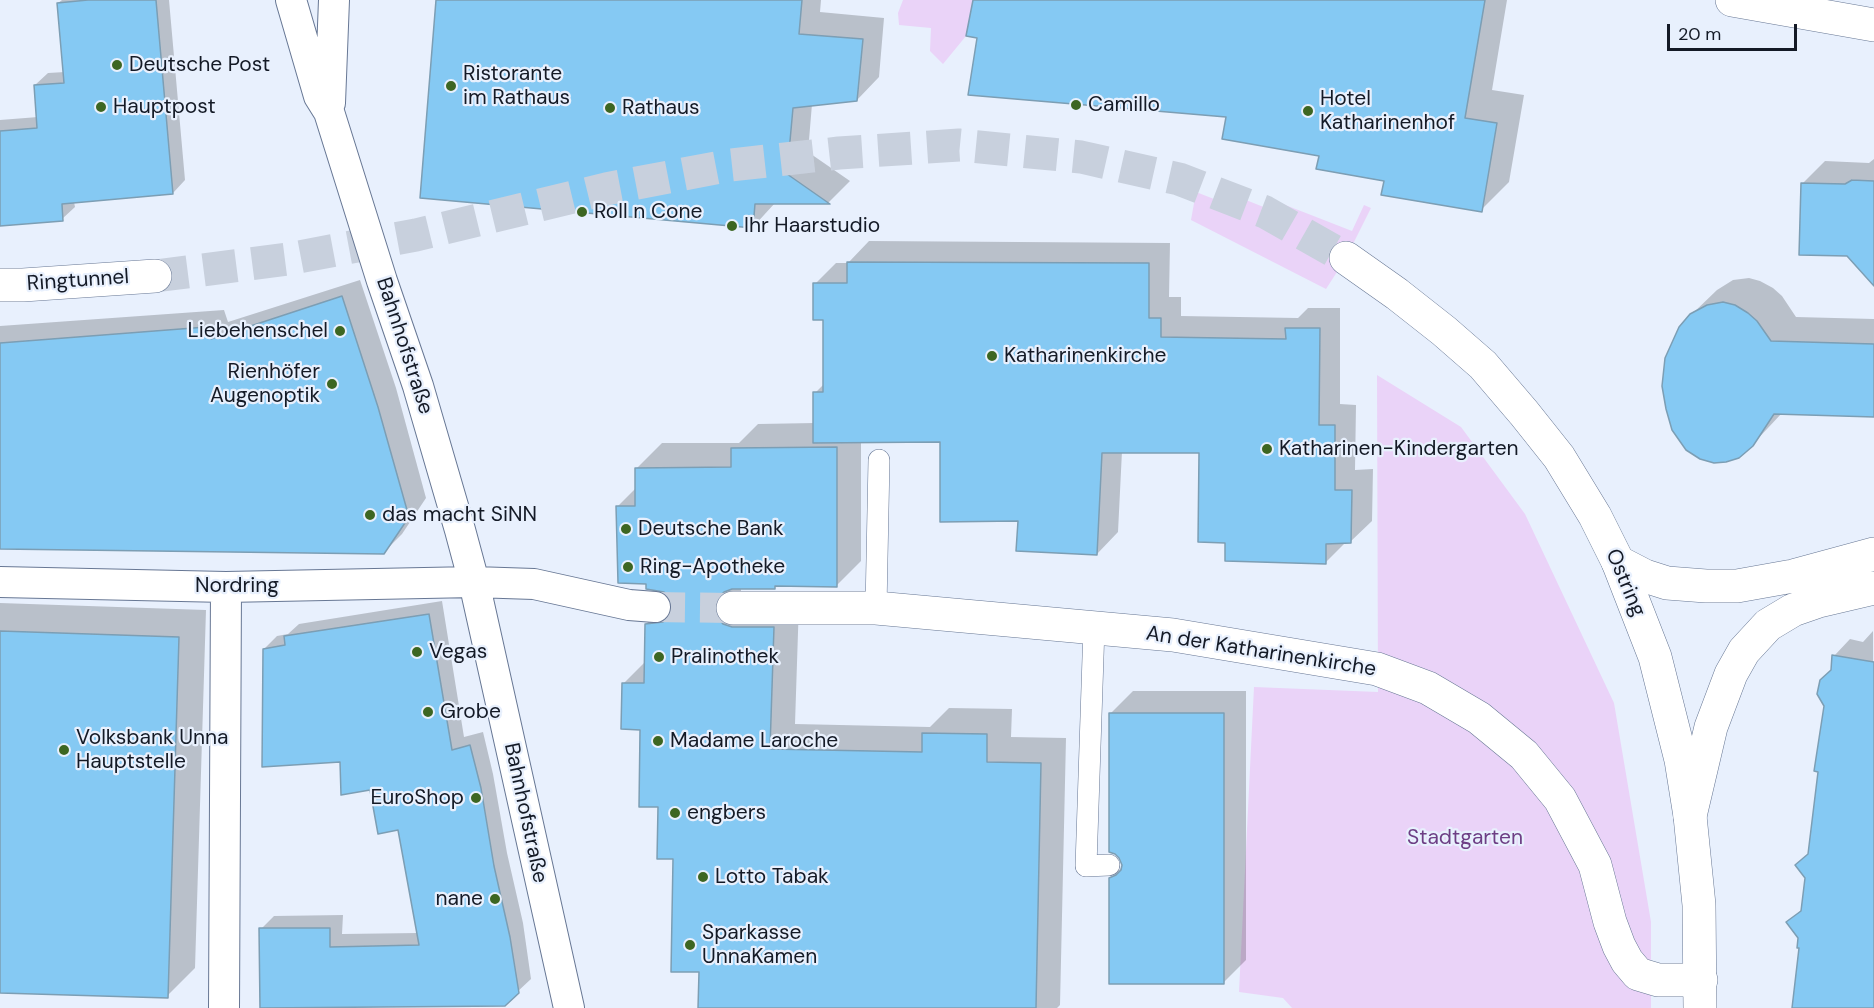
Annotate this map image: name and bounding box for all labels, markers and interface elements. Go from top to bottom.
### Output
scale bar [1670,12,1800,50]
text: 20 m [1678,22,1721,46]
place label: Deutsche Post [129,52,270,78]
marker: Deutsche Post [110,58,124,72]
place label: Ristorante im Rathaus [463,61,570,111]
marker: Ristorante im Rathaus [444,79,458,93]
place label: Hotel Katharinenhof [1320,86,1455,136]
place label: Camillo [1088,92,1160,118]
place label: Hauptpost [113,94,216,120]
place label: Rathaus [622,95,700,121]
marker: Camillo [1069,98,1083,112]
marker: Hauptpost [94,100,108,114]
marker: Rathaus [603,101,617,115]
marker: Hotel Katharinenhof [1301,104,1315,118]
place label: Roll n Cone [594,199,702,225]
marker: Roll n Cone [575,205,589,219]
place label: Ihr Haarstudio [744,213,880,239]
marker: Ihr Haarstudio [725,219,739,233]
street label: Ringtunnel [26,265,130,297]
street label: Bahnhofstraße [370,274,438,418]
place label: Liebehenschel [188,318,328,344]
marker: Liebehenschel [333,324,347,338]
place label: Katharinenkirche [1004,343,1167,369]
marker: Katharinenkirche [985,349,999,363]
place label: Rienhöfer Augenoptik [210,359,320,409]
marker: Rienhöfer Augenoptik [325,377,339,391]
place label: Katharinen-Kindergarten [1279,436,1519,462]
marker: Katharinen-Kindergarten [1260,442,1274,456]
place label: das macht SiNN [382,502,537,528]
marker: das macht SiNN [363,508,377,522]
place label: Deutsche Bank [638,516,784,542]
marker: Deutsche Bank [619,522,633,536]
street label: Ostring [1600,545,1650,621]
place label: Ring-Apotheke [640,554,785,580]
marker: Ring-Apotheke [621,560,635,574]
street label: Nordring [195,573,279,599]
street label: An der Katharinenkirche [1144,621,1378,683]
place label: Vegas [429,639,487,665]
place label: Pralinothek [671,644,779,670]
marker: Vegas [410,645,424,659]
marker: Pralinothek [652,650,666,664]
place label: Grobe [440,699,501,725]
marker: Grobe [421,705,435,719]
place label: Volksbank Unna Hauptstelle [76,725,228,775]
place label: Madame Laroche [670,728,838,754]
marker: Madame Laroche [651,734,665,748]
street label: Bahnhofstraße [498,741,552,885]
marker: Volksbank Unna Hauptstelle [57,743,71,757]
place label: EuroShop [370,785,464,811]
marker: EuroShop [469,791,483,805]
place label: engbers [687,800,766,826]
marker: engbers [668,806,682,820]
park label: Stadtgarten [1407,825,1523,851]
place label: Lotto Tabak [715,864,829,890]
marker: Lotto Tabak [696,870,710,884]
place label: nane [436,886,483,912]
marker: nane [488,892,502,906]
place label: Sparkasse UnnaKamen [702,920,817,970]
marker: Sparkasse UnnaKamen [683,938,697,952]

